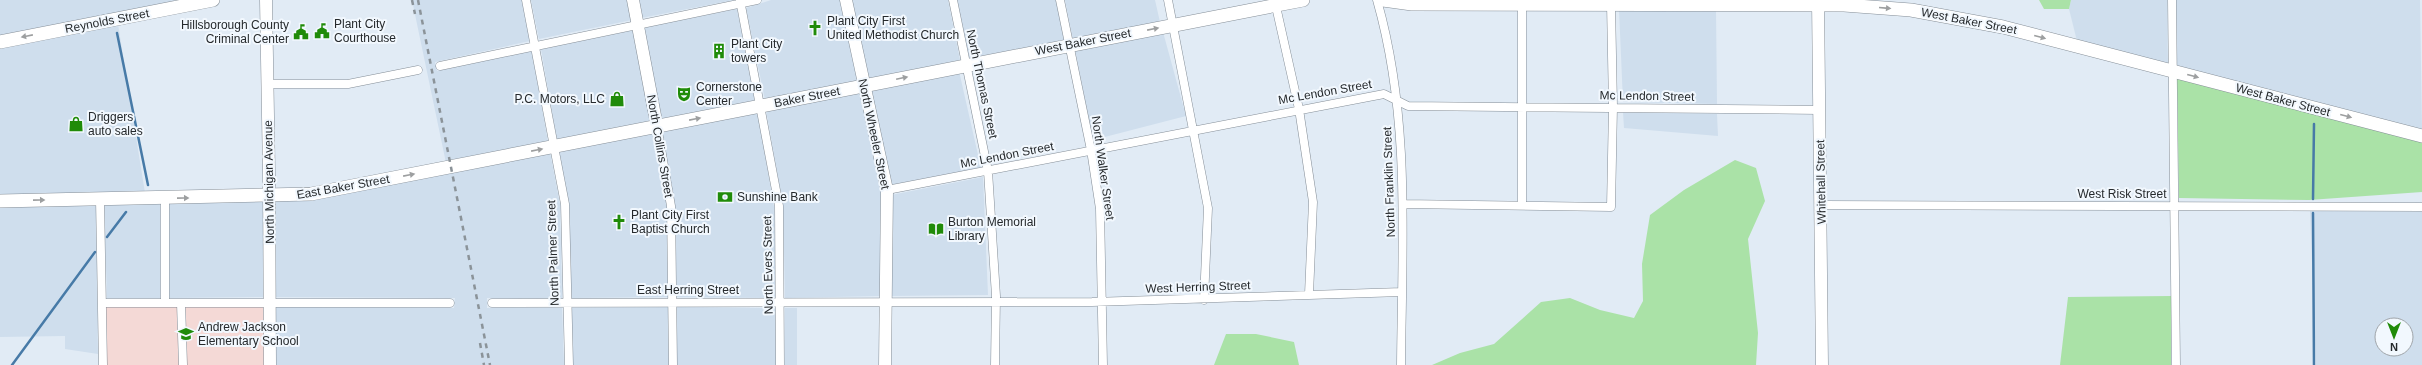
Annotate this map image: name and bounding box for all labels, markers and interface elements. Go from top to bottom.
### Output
one-way arrow [1879,4,1891,11]
street label: West Baker Street [1920,5,2019,37]
street label: Reynolds Street [64,6,151,36]
place label: Plant City First United Methodist Church [827,14,959,42]
place label: Plant City Courthouse [334,17,396,45]
place label: Hillsborough County Criminal Center [181,18,289,46]
church icon: Plant City First United Methodist Church [806,19,824,37]
public building icon: Plant City Courthouse [313,22,331,40]
public building icon: Hillsborough County Criminal Center [292,23,310,41]
street label: West Baker Street [1034,26,1133,58]
one-way arrow [1147,26,1159,32]
street label: North Thomas Street [964,28,1001,140]
one-way arrow [21,34,33,40]
one-way arrow [2034,34,2046,40]
place label: Plant City towers [731,37,782,65]
building icon: Plant City towers [710,42,728,60]
one-way arrow [2187,73,2199,79]
one-way arrow [896,75,908,81]
street label: North Wheeler Street [855,77,893,191]
street label: Mc Lendon Street [1277,77,1374,107]
place label: Cornerstone Center [696,80,762,108]
street label: West Baker Street [2234,81,2332,120]
street label: Baker Street [773,84,842,110]
theatre icon: Cornerstone Center [675,85,693,103]
street label: Mc Lendon Street [1600,88,1695,104]
shop icon: P.C. Motors, LLC [608,90,626,108]
place label: P.C. Motors, LLC [515,92,605,106]
street label: North Collins Street [644,94,676,199]
place label: Driggers auto sales [88,110,143,138]
one-way arrow [2340,113,2352,119]
shop icon: Driggers auto sales [67,115,85,133]
street label: North Walker Street [1089,115,1117,222]
one-way arrow [689,116,701,122]
street label: North Michigan Avenue [261,120,277,244]
street label: North Franklin Street [1380,126,1398,238]
street label: Mc Lendon Street [959,139,1055,171]
street label: Whitehall Street [1813,139,1829,224]
one-way arrow [530,147,543,153]
street label: East Baker Street [295,172,391,202]
one-way arrow [403,172,415,178]
street label: West Risk Street [2077,187,2167,201]
bank icon: Sunshine Bank [716,188,734,206]
place label: Sunshine Bank [737,190,819,204]
one-way arrow [177,195,190,201]
one-way arrow [33,197,46,203]
street label: North Palmer Street [544,199,562,306]
place label: Plant City First Baptist Church [631,208,710,236]
church icon: Plant City First Baptist Church [610,213,628,231]
street label: North Evers Street [760,215,776,314]
place label: Burton Memorial Library [948,215,1036,243]
library icon: Burton Memorial Library [927,220,945,238]
street label: West Herring Street [1145,278,1251,296]
street label: East Herring Street [637,283,740,297]
north arrow [2374,317,2414,357]
place label: Andrew Jackson Elementary School [198,320,299,348]
school or university icon: Andrew Jackson Elementary School [177,325,195,343]
text: N [2390,341,2398,353]

